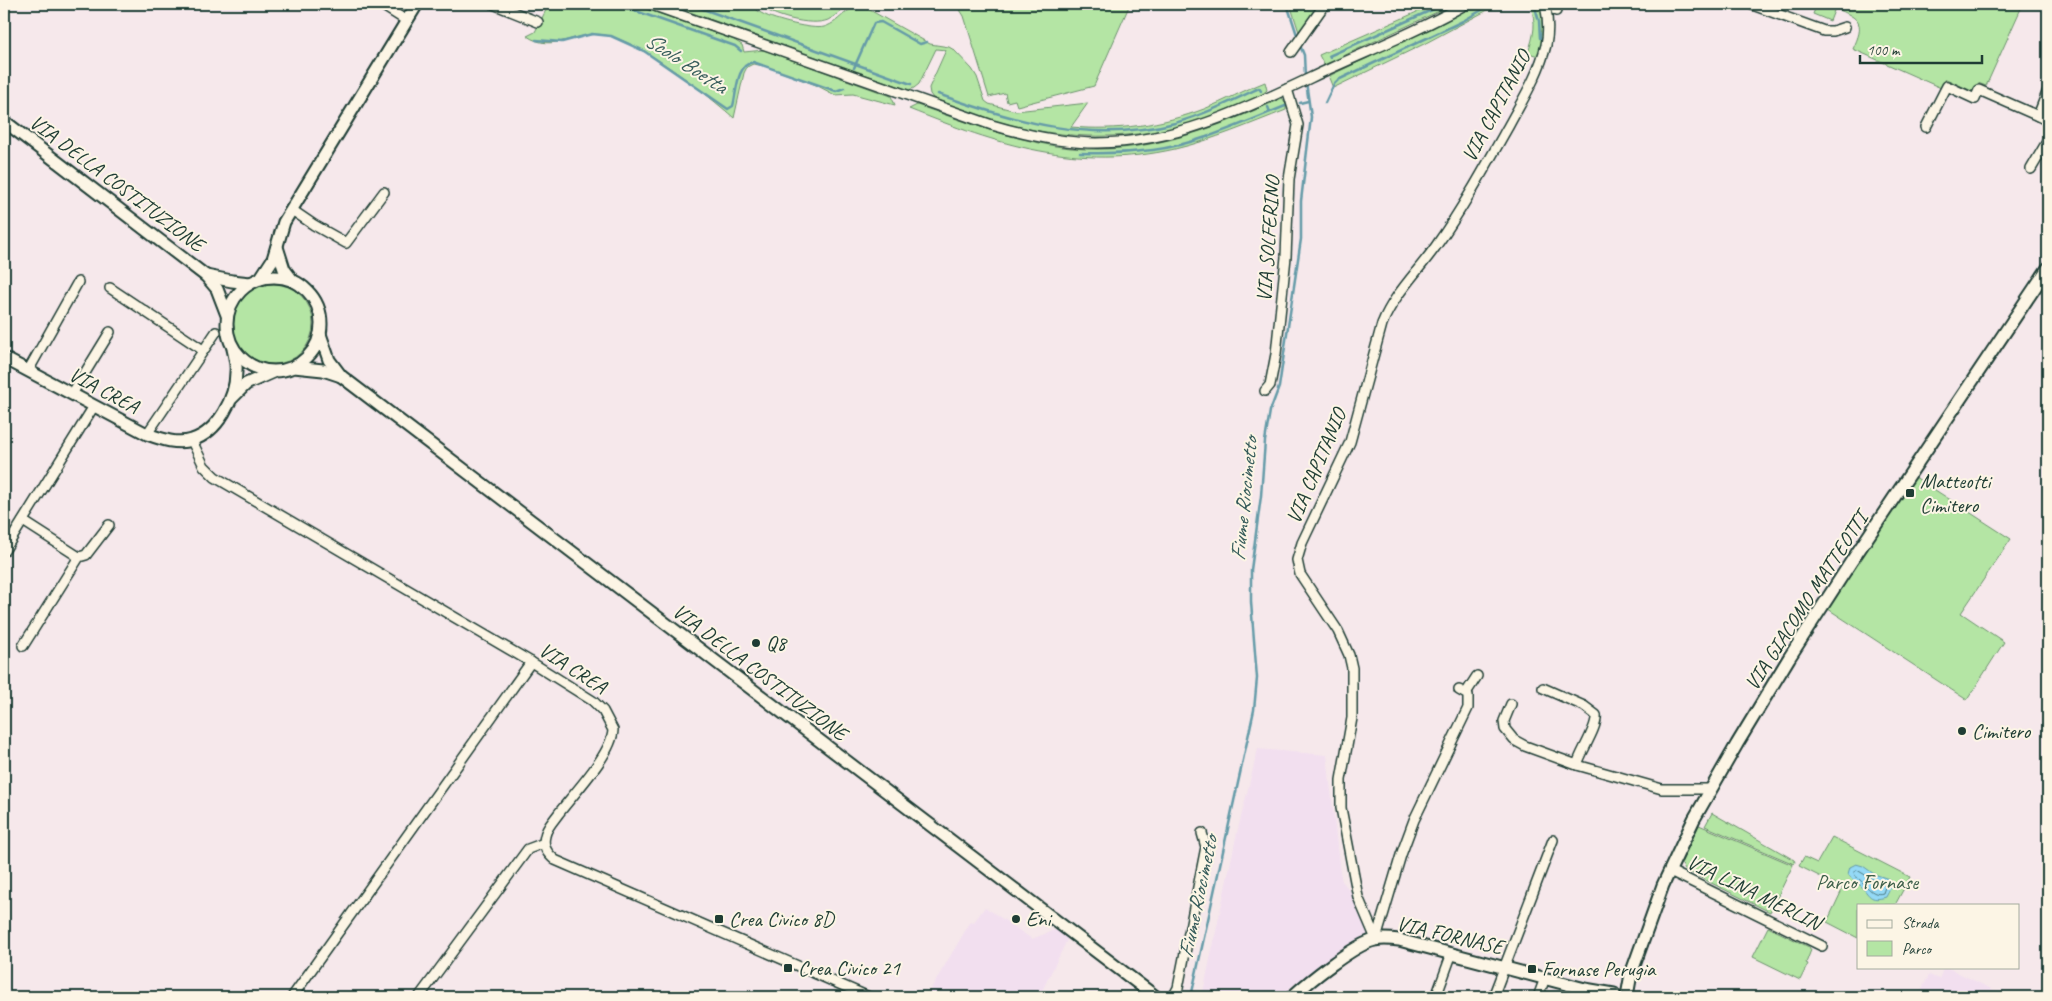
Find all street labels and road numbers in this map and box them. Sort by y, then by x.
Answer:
street label: VIA CAPITANIO [1456,44,1537,166]
street label: VIA DELLA COSTITUZIONE [25,109,212,259]
street label: VIA SOLFERINO [1251,173,1286,303]
street label: VIA CREA [65,361,145,420]
street label: VIA CAPITANIO [1280,402,1353,527]
street label: VIA GIACOMO MATTEOTTI [1739,503,1876,695]
street label: VIA DELLA COSTITUZIONE [668,598,855,748]
street label: VIA CREA [534,637,613,700]
street label: VIA LINA MERLIN [1683,848,1828,937]
street label: VIA FORNASE [1394,910,1508,960]

